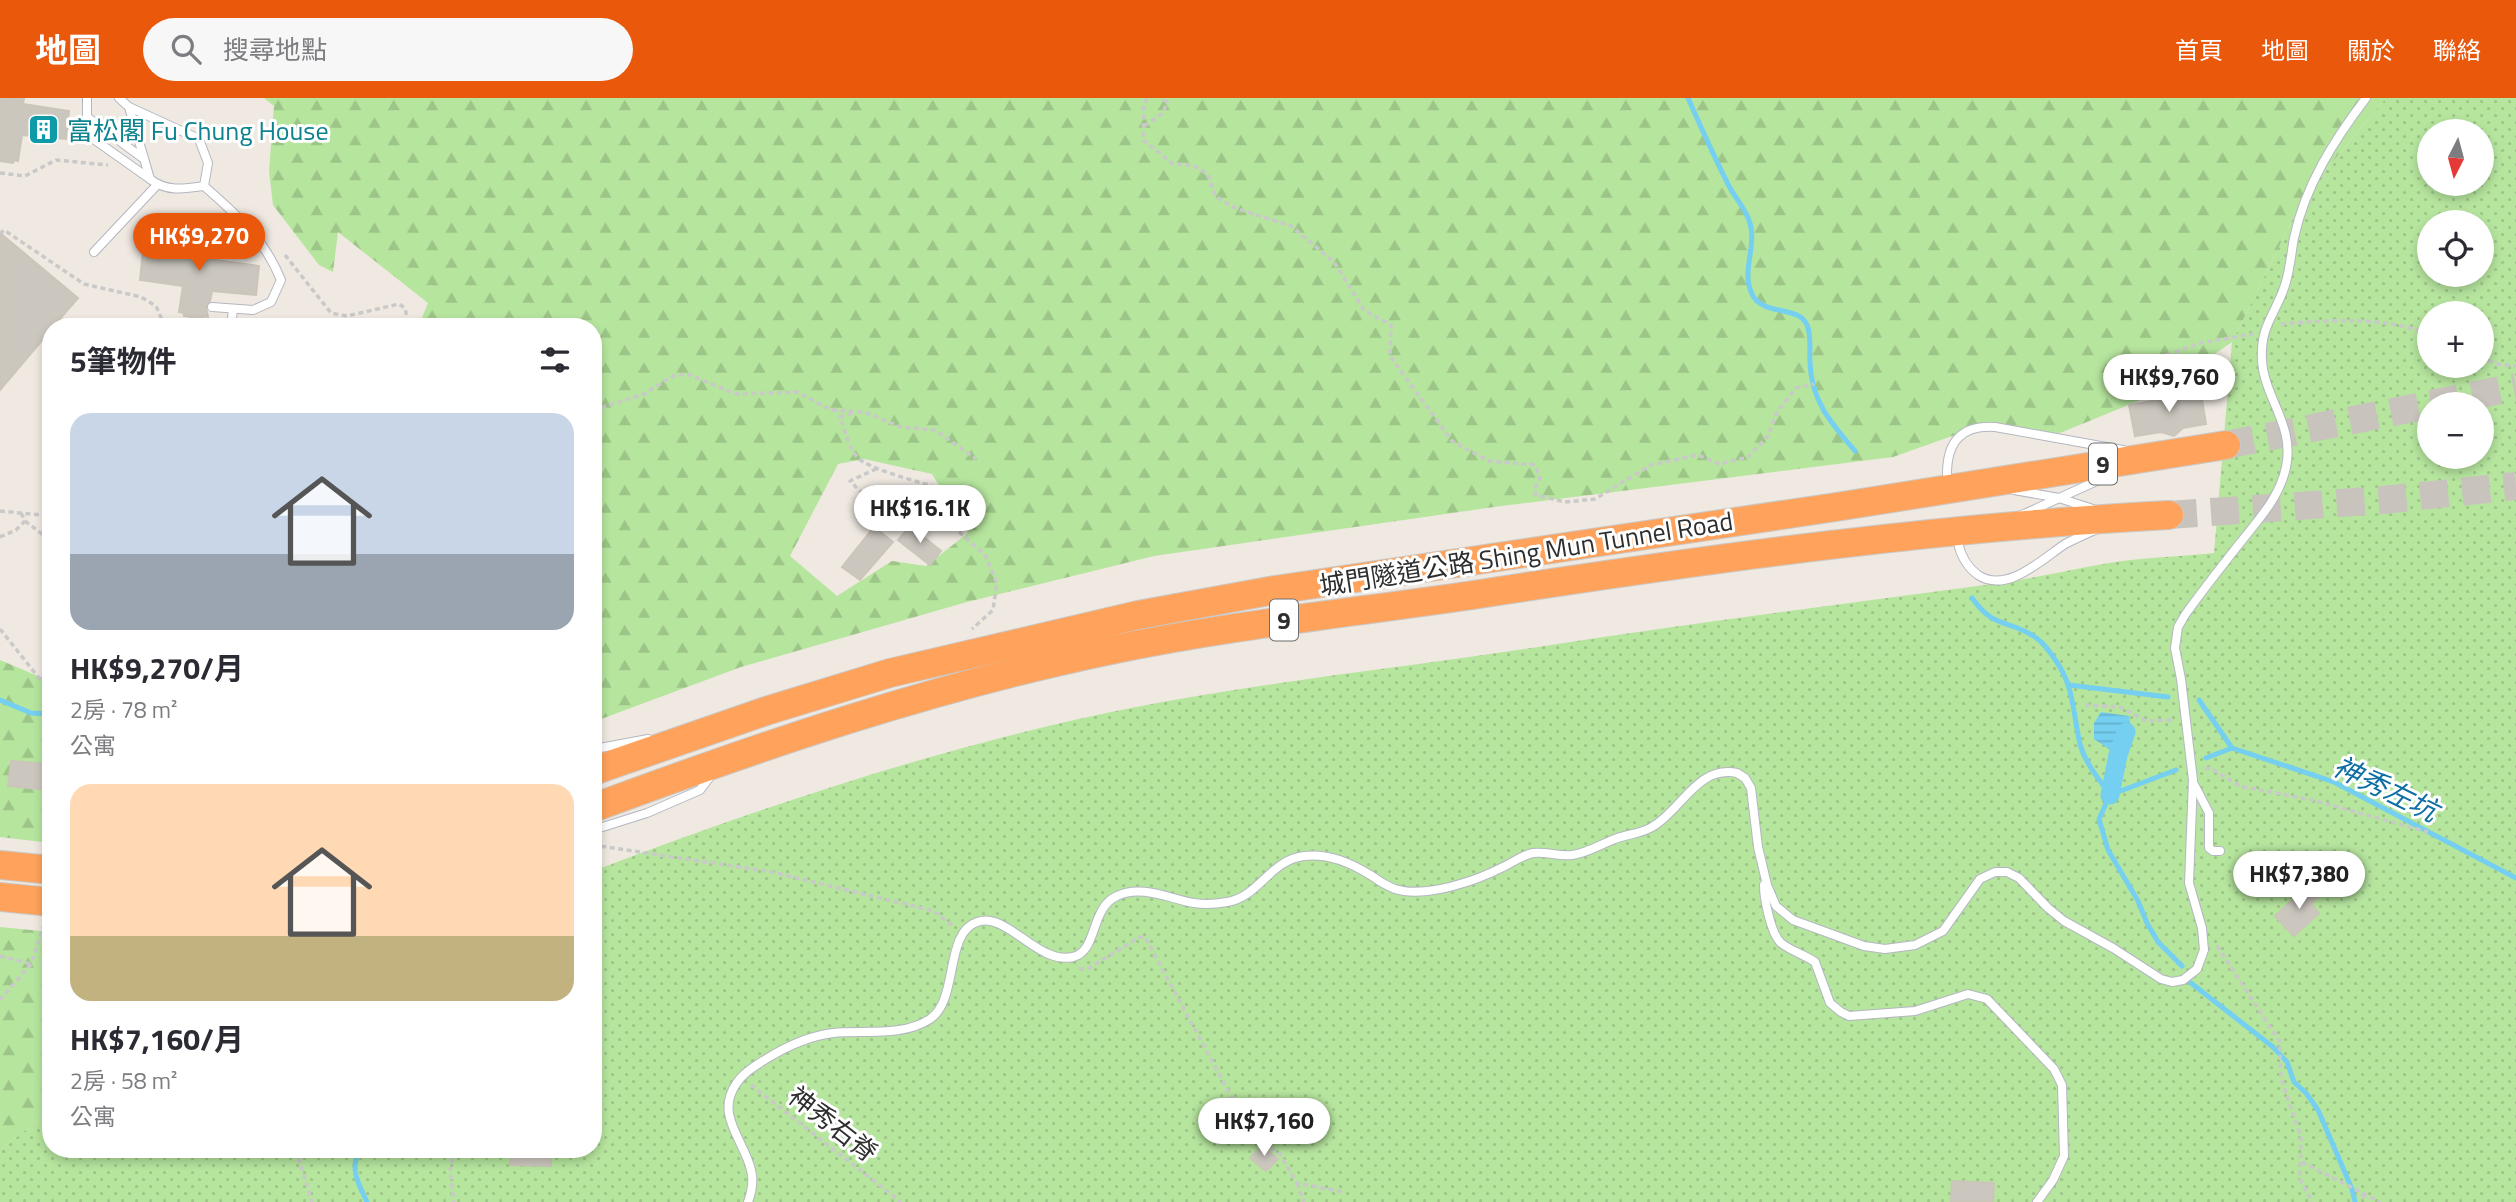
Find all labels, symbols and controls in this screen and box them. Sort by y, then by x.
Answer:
search box [143,18,633,81]
text: 地圖 [35,25,101,75]
icon: search [167,30,205,68]
text: 搜尋地點 [223,30,327,69]
text: 首頁 [2175,32,2223,68]
text: 地圖 [2261,32,2309,68]
text: 關於 [2347,32,2395,68]
text: 聯絡 [2433,32,2481,68]
place label: 富松閣 Fu Chung House [67,111,329,150]
building icon: 富松閣 Fu Chung House [27,113,61,147]
north arrow [2417,119,2494,196]
map controls [2417,119,2494,469]
button: locate [2417,210,2494,287]
pin: HK$9,270 [127,214,271,273]
text: HK$9,270 [149,218,249,253]
button: + [2417,301,2494,378]
text: 5筆物件 [70,338,177,384]
icon: filters [536,341,574,379]
pin: HK$9,760 [2097,354,2241,414]
text: HK$9,760 [2119,359,2219,394]
button: − [2417,392,2494,469]
road number: 9 [2089,444,2117,484]
icon: home [259,458,385,584]
pin: HK$16.1K [848,486,992,545]
text: HK$16.1K [870,490,970,525]
street label: 城門隧道公路 Shing Mun Tunnel Road [1316,501,1736,605]
road number: 9 [1270,600,1298,640]
text: HK$9,270/月 [70,645,244,691]
text: 2房 · 78 m² [70,692,177,727]
text: 公寓 [70,728,116,763]
water label: 神秀左坑 [2326,744,2449,834]
icon: home [259,829,385,955]
pin: HK$7,380 [2227,852,2371,911]
text: HK$7,380 [2249,856,2349,891]
text: HK$7,160/月 [70,1016,244,1062]
text: 2房 · 58 m² [70,1063,177,1098]
street label: 神秀右脊 [780,1077,886,1171]
pin: HK$7,160 [1192,1098,1336,1158]
text: 公寓 [70,1099,116,1134]
text: HK$7,160 [1214,1103,1314,1138]

